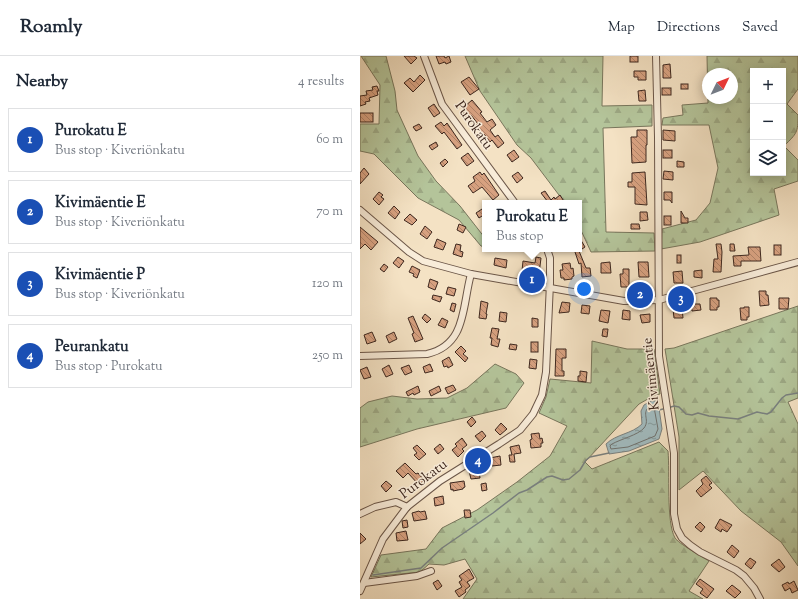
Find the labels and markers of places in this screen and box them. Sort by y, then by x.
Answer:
pin: 1 [519,265,545,295]
pin: 2 [627,280,653,310]
pin: 3 [668,284,694,314]
pin: 4 [465,446,491,476]

